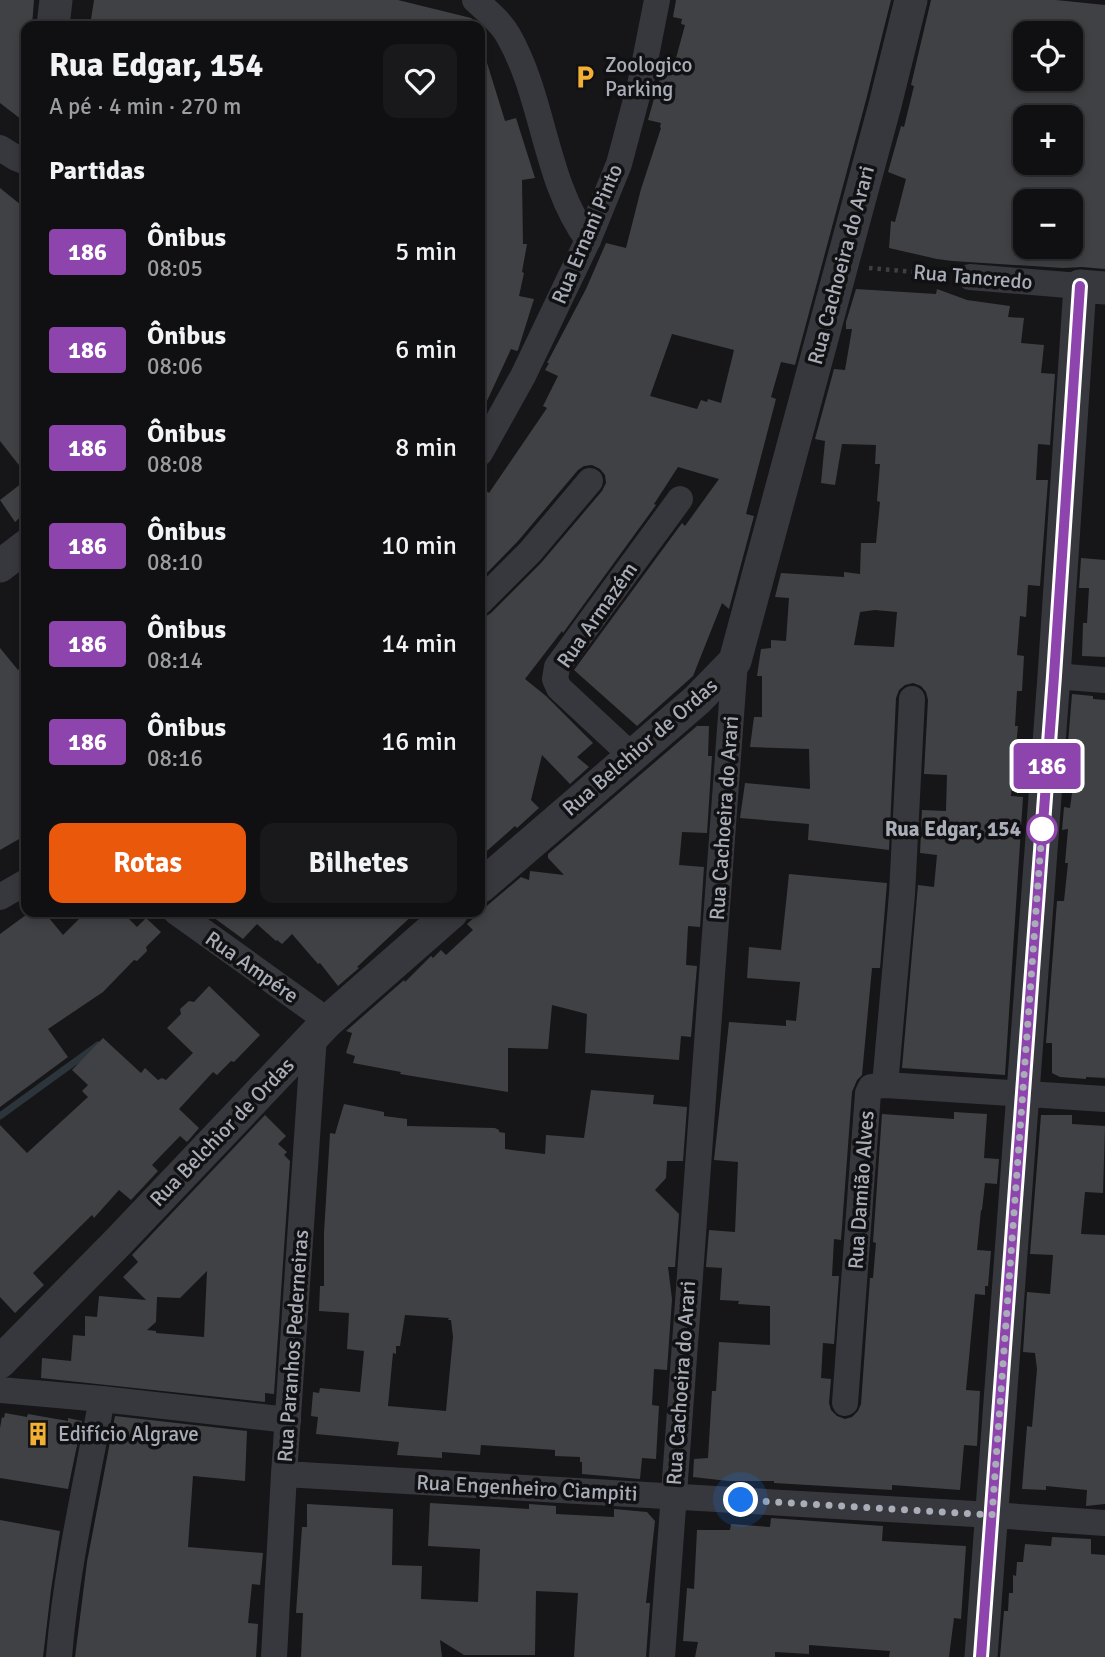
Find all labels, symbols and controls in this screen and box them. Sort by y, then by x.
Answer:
map controls [1013,21,1083,259]
button: locate [1013,21,1083,91]
button: heart [383,44,457,118]
text: Rua Edgar, 154 [49,45,263,86]
place label: Zoologico Parking [605,52,692,102]
parking icon: Zoologico Parking [571,63,599,91]
text: A pé · 4 min · 270 m [49,92,241,121]
button: + [1013,105,1083,175]
text: Partidas [49,155,145,187]
street label: Rua Ernani Pinto [546,160,628,308]
street label: Rua Cachoeira do Arari [802,163,880,367]
button: − [1013,189,1083,259]
text: Ônibus [147,222,226,254]
text: 5 min [395,236,457,268]
text: 186 [68,237,107,267]
text: 08:05 [147,254,203,283]
street label: Rua Tancredo [912,259,1034,295]
text: Ônibus [147,320,226,352]
text: 6 min [395,334,457,366]
text: 186 [68,335,107,365]
text: 08:06 [147,352,203,381]
text: Ônibus [147,418,226,450]
text: 8 min [395,432,457,464]
text: 186 [68,433,107,463]
text: 08:08 [147,450,203,479]
text: Ônibus [147,516,226,548]
text: 10 min [381,530,457,562]
text: 186 [68,531,107,561]
text: 08:10 [147,548,203,577]
street label: Rua Armazém [551,557,643,673]
text: Ônibus [147,614,226,646]
text: 14 min [381,628,457,660]
text: 186 [68,629,107,659]
text: 08:14 [147,646,203,675]
street label: Rua Belchior de Ordas [557,673,723,821]
text: Ônibus [147,712,226,744]
street label: Rua Cachoeira do Arari [704,715,744,921]
text: 16 min [381,726,457,758]
text: 186 [68,727,107,757]
line badge: 186 [1007,743,1087,789]
text: 08:16 [147,744,203,773]
text: 186 [1028,751,1066,781]
marker: Rua Edgar, 154 [1027,814,1057,844]
place label: Rua Edgar, 154 [885,816,1021,842]
button: Rotas [49,823,246,903]
button: Bilhetes [260,823,457,903]
street label: Rua Ampére [200,925,304,1009]
street label: Rua Belchior de Ordas [144,1052,300,1212]
street label: Rua Damião Alves [842,1110,880,1270]
street label: Rua Paranhos Pederneiras [272,1229,314,1463]
street label: Rua Cachoeira do Arari [661,1280,701,1486]
building icon: Edifício Algrave [24,1420,52,1448]
place label: Edifício Algrave [58,1421,199,1447]
street label: Rua Engenheiro Ciampiti [416,1469,638,1507]
your location [723,1482,758,1517]

